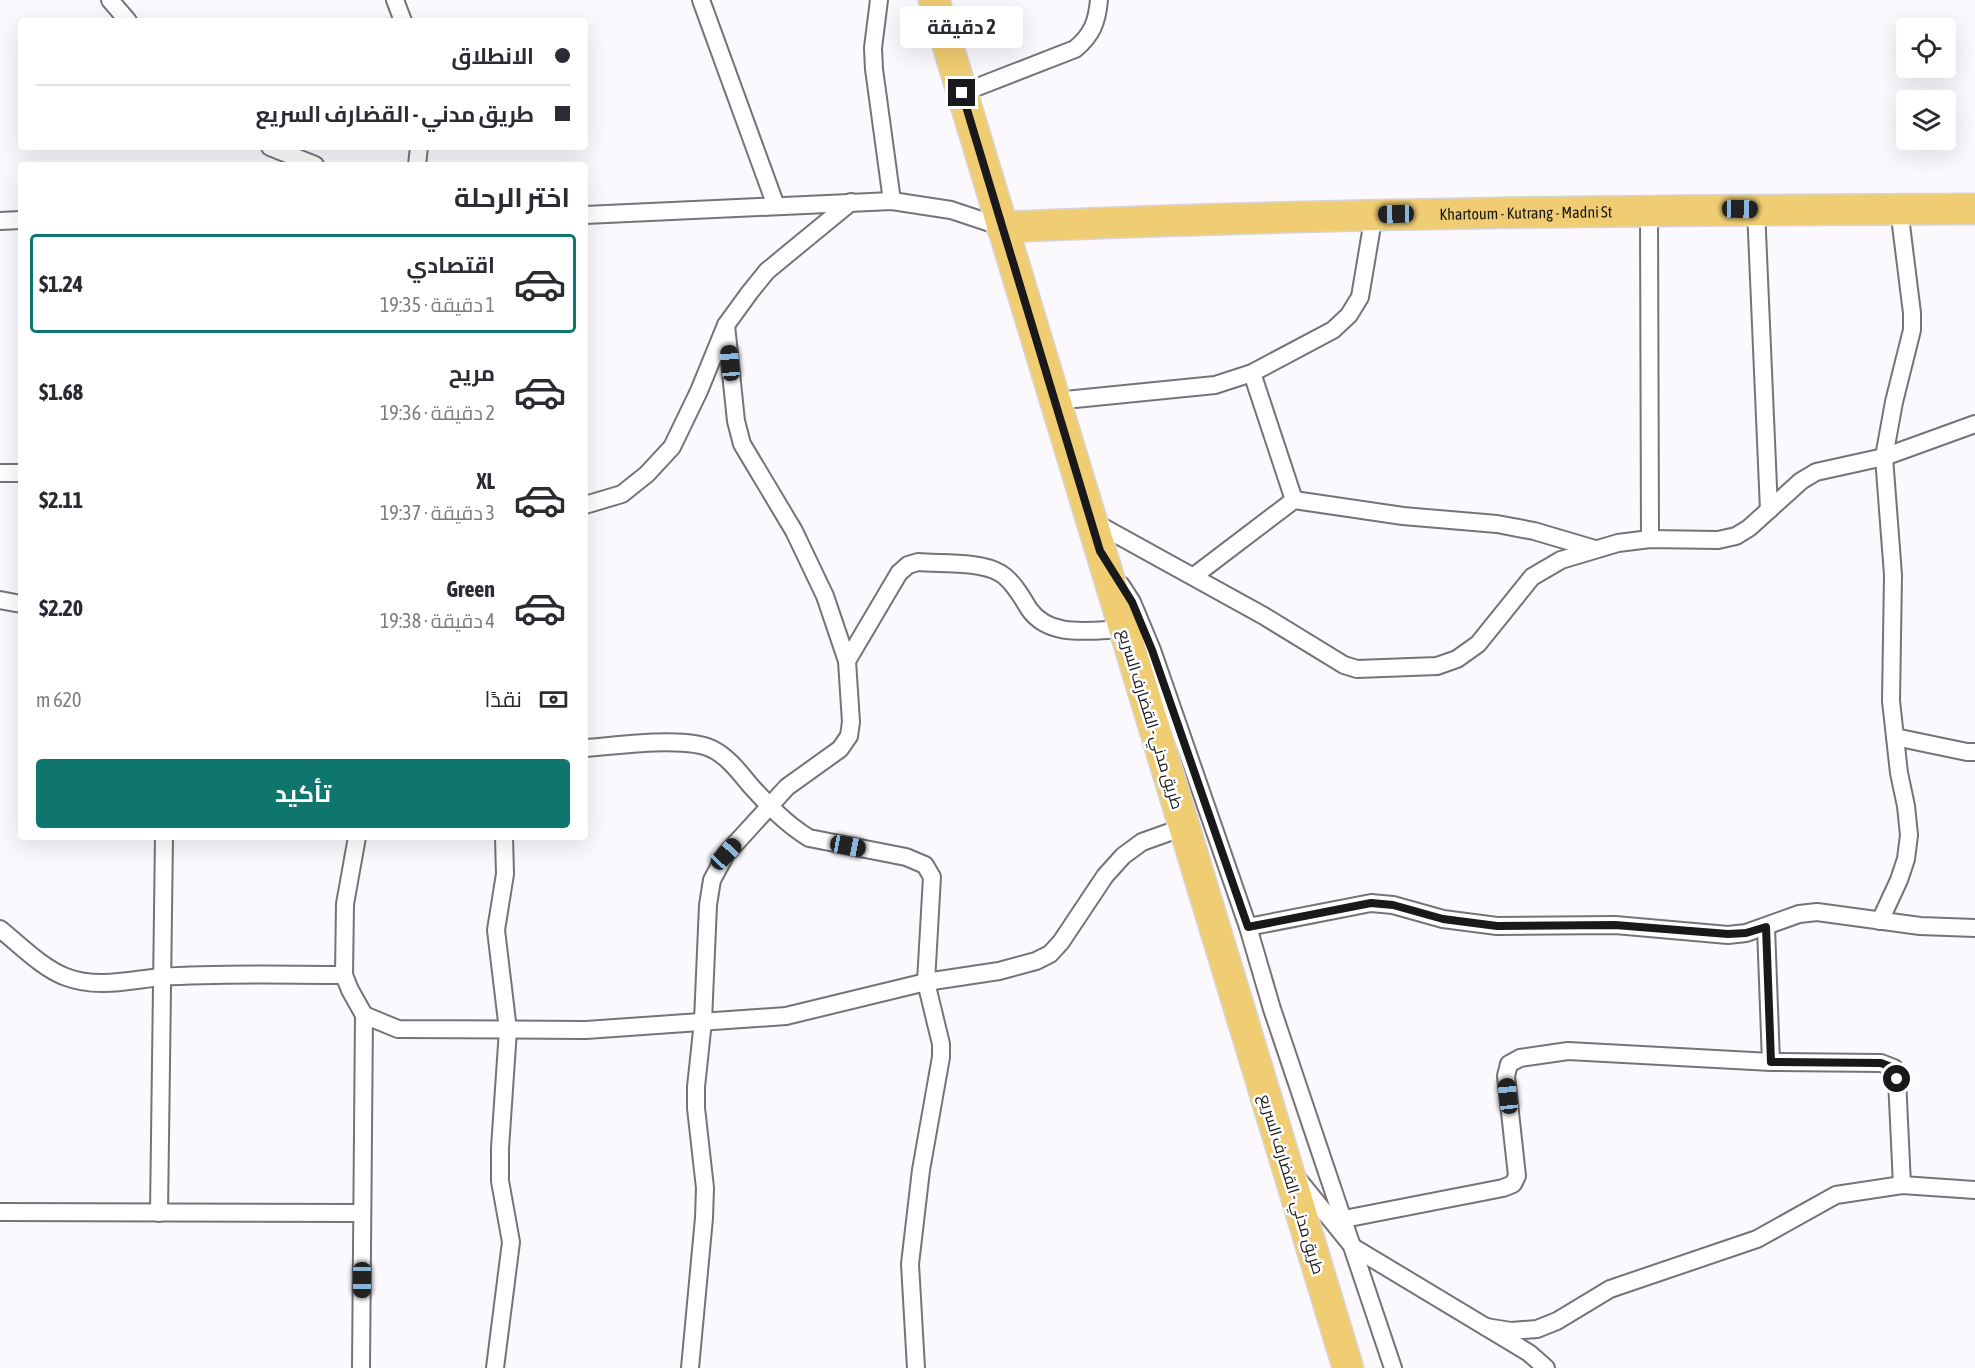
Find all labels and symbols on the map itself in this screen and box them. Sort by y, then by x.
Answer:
callout: 2 دقيقة [900,6,1024,48]
route end [948,79,975,106]
car [1722,200,1758,218]
street label: Khartoum - Kutrang - Madni St [1439,202,1613,223]
car [1378,205,1414,223]
car [719,344,741,382]
street label: طريق مدني - القضارف السريع [1110,627,1187,813]
car [829,834,867,858]
car [707,835,745,873]
route start [1883,1065,1910,1092]
car [1497,1077,1519,1115]
street label: طريق مدني - القضارف السريع [1251,1092,1328,1278]
car [353,1262,371,1298]

